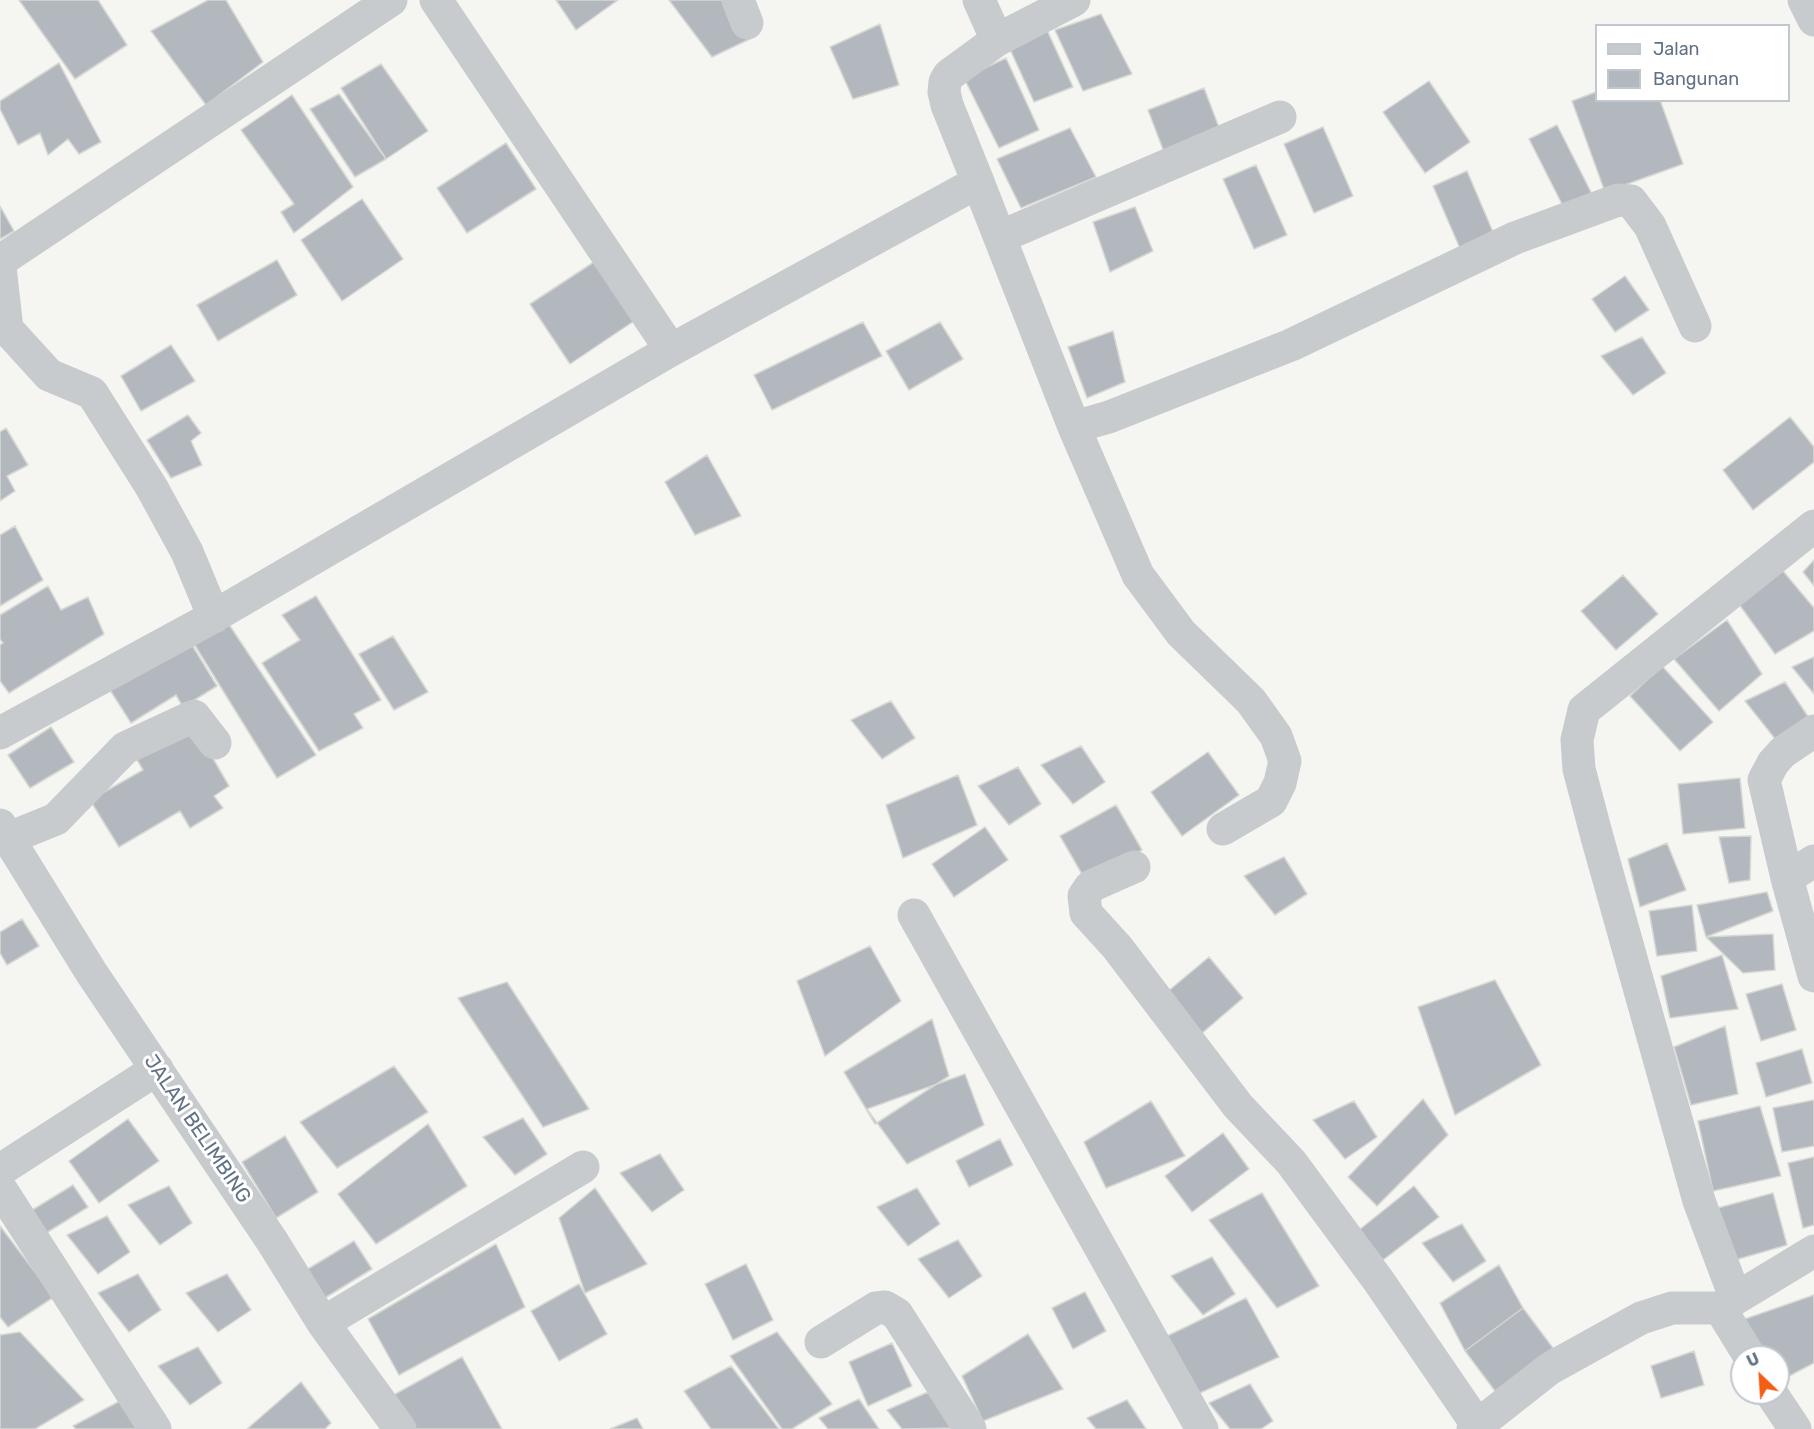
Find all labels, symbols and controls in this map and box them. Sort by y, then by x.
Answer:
legend [1595,24,1790,102]
text: Jalan [1653,38,1700,60]
text: Bangunan [1653,68,1739,90]
street label: JALAN BELIMBING [138,1050,256,1208]
north arrow [1730,1345,1790,1405]
text: U [1744,1349,1762,1371]

